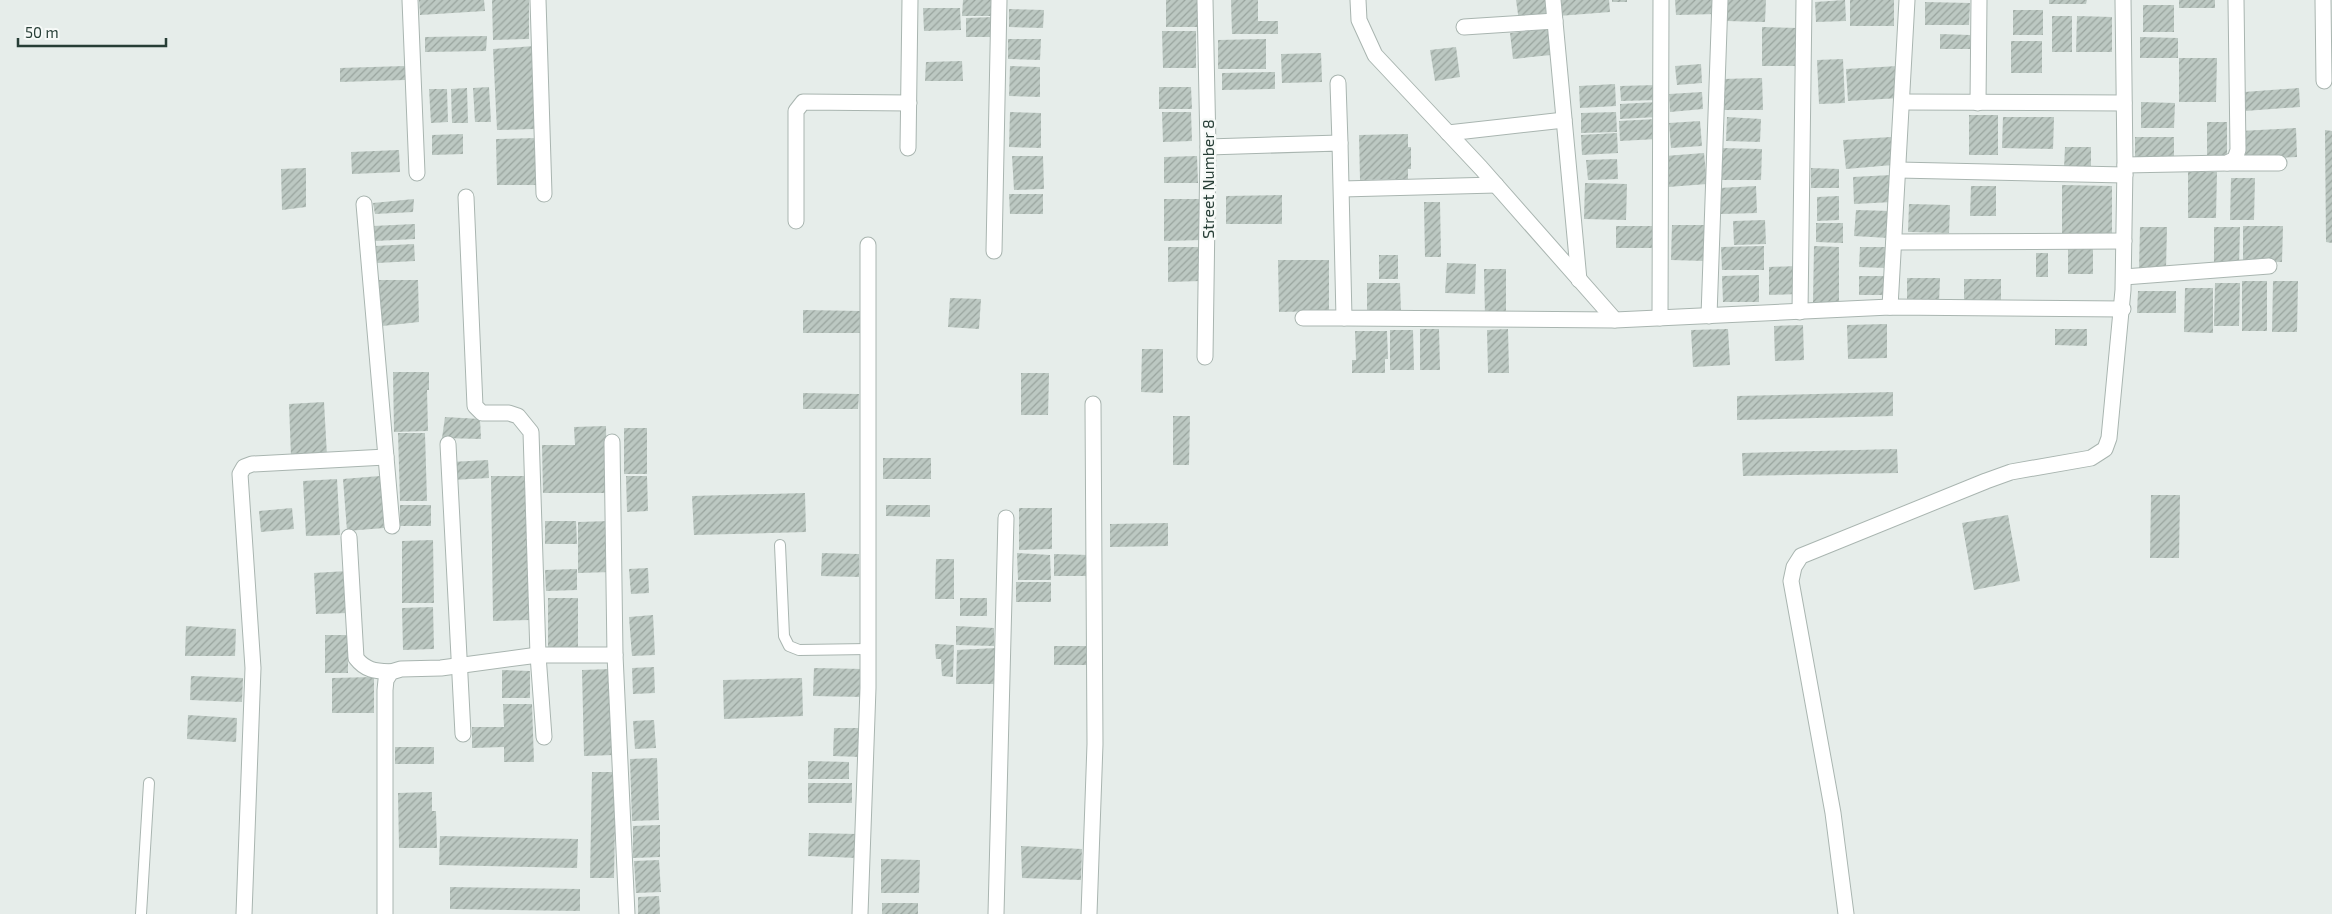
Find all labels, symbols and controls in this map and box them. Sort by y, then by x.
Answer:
scale bar [18,15,165,47]
text: 50 m [25,23,59,41]
street label: Street Number 8 [1198,119,1217,239]

